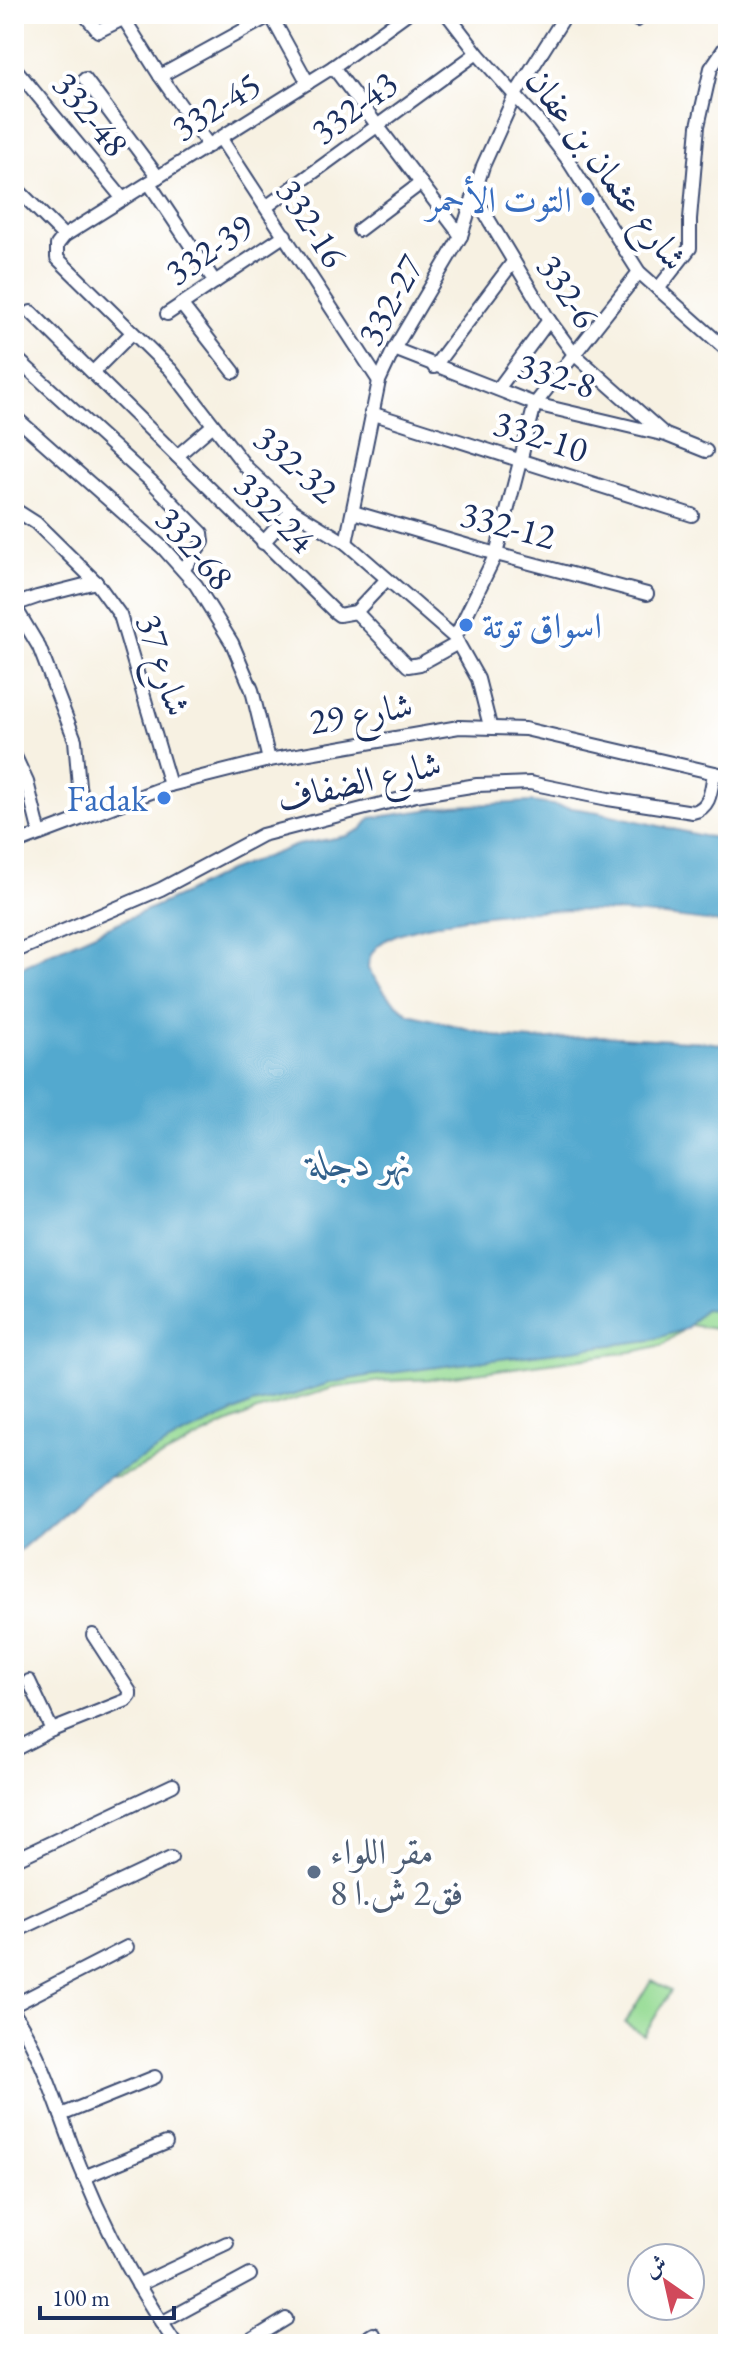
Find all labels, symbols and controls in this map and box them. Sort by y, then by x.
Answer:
street label: شارع عثمان بن عفان [510,58,699,284]
street label: 332-43 [301,60,407,154]
street label: 332-45 [163,61,269,151]
street label: 332-48 [42,62,140,166]
street label: 332-16 [266,170,358,276]
place label: التوت الأحمر [423,175,572,223]
marker: التوت الأحمر [579,190,597,208]
street label: 332-39 [156,203,262,295]
street label: 332-6 [526,245,610,337]
street label: 332-27 [346,246,434,353]
street label: 332-8 [512,341,602,409]
street label: 332-10 [488,399,594,473]
street label: 332-32 [244,415,348,513]
street label: 332-24 [224,461,326,563]
street label: 332-12 [455,490,561,560]
street label: 332-68 [146,496,244,600]
place label: اسواق توتة [482,602,602,649]
street label: شارع 37 [119,608,202,724]
marker: اسواق توتة [457,616,475,634]
street label: شارع 29 [306,681,418,752]
street label: شارع الضفاف [272,739,447,830]
place label: Fadak [67,775,149,822]
marker: Fadak [155,789,173,807]
water label: نهر دجلة [303,1137,412,1187]
place label: مقر اللواء 8 فق2 ش.ا [330,1828,463,1916]
marker: مقر اللواء 8 فق2 ش.ا [305,1863,323,1881]
north arrow [626,2242,706,2322]
text: ش [638,2248,672,2284]
scale bar [40,2270,174,2320]
text: 100 m [52,2282,110,2313]

